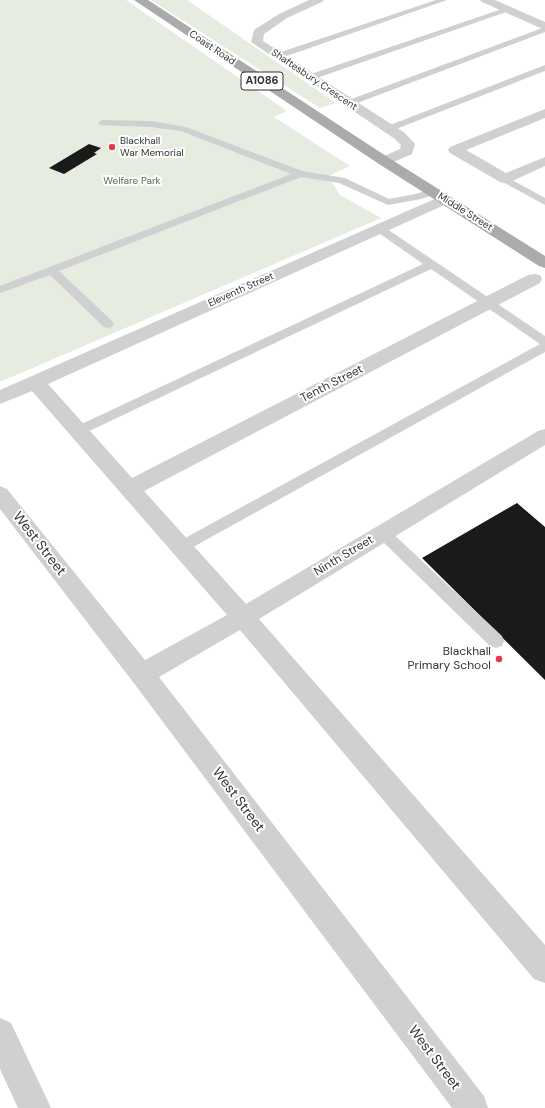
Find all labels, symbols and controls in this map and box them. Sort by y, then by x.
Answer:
street label: Coast Road [187,28,237,68]
street label: Shaftesbury Crescent [269,47,359,113]
road number: A1086 [241,72,283,90]
place label: Blackhall War Memorial [120,135,184,158]
marker: Blackhall War Memorial [107,142,117,152]
park label: Welfare Park [103,175,161,187]
street label: Middle Street [435,190,495,234]
street label: Eleventh Street [206,270,276,310]
street label: Tenth Street [298,362,366,406]
street label: West Street [9,509,69,579]
street label: Ninth Street [312,533,376,579]
place label: Blackhall Primary School [408,645,491,673]
marker: Blackhall Primary School [494,654,504,664]
street label: West Street [208,764,268,836]
street label: West Street [404,1022,464,1094]

